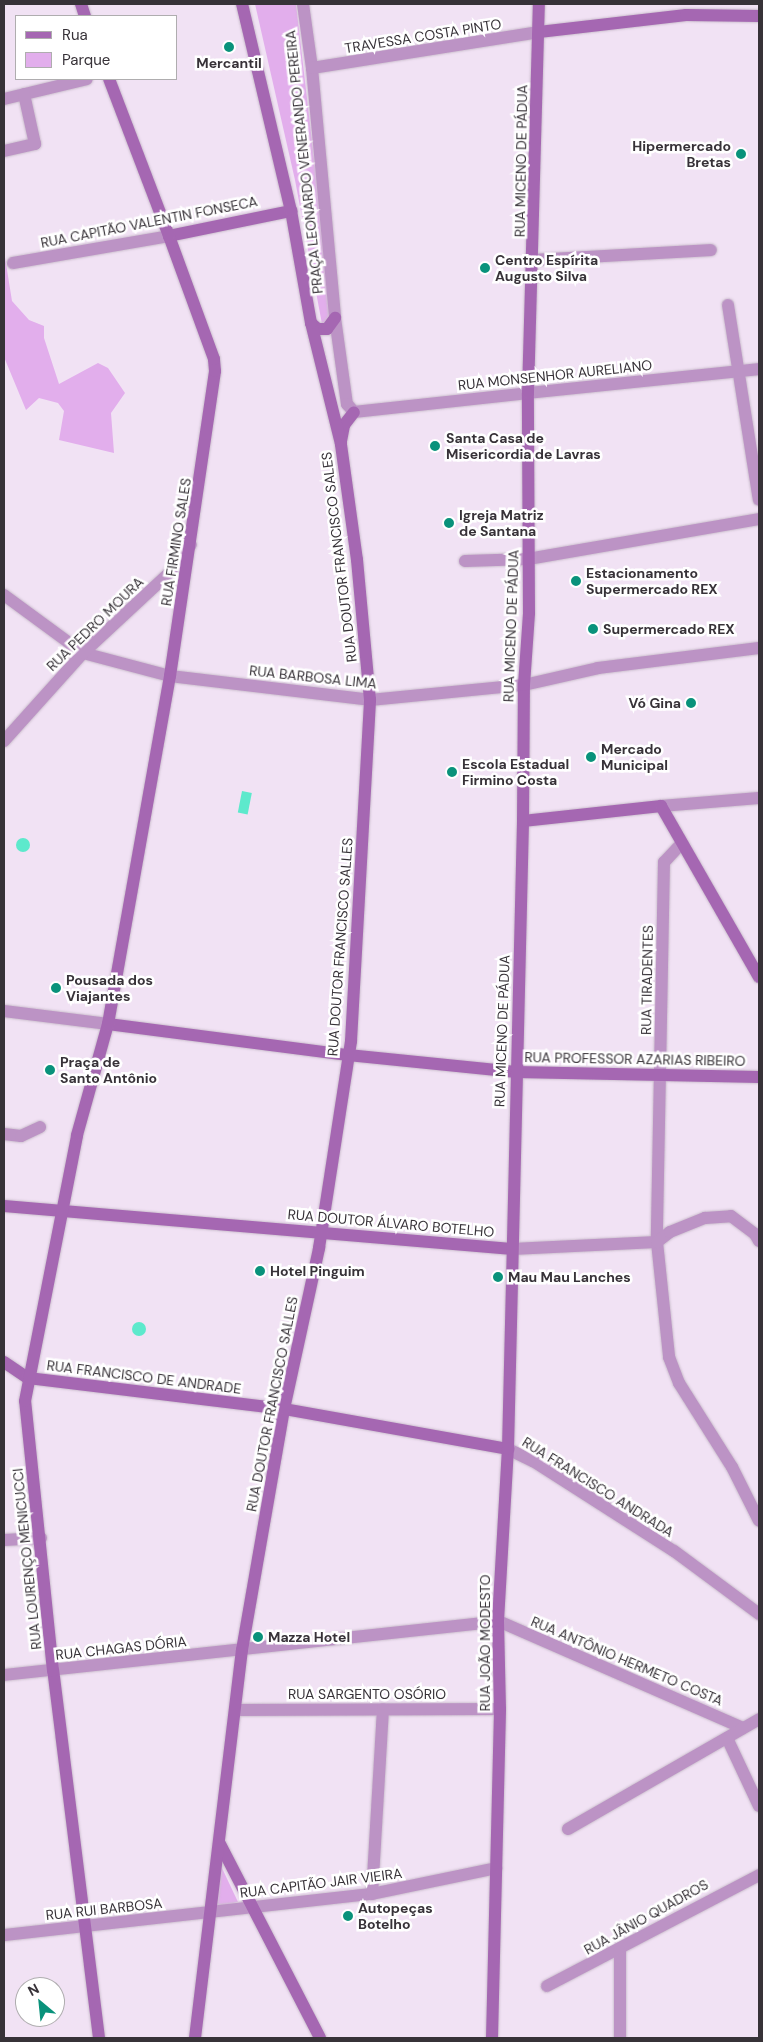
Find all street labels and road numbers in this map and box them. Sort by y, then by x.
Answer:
street label: TRAVESSA COSTA PINTO [343,15,503,57]
street label: PRAÇA LEONARDO VENERANDO PEREIRA [282,29,326,295]
street label: RUA MICENO DE PÁDUA [511,85,531,237]
street label: RUA CAPITÃO VALENTIN FONSECA [39,193,259,251]
street label: RUA MONSENHOR AURELIANO [457,356,653,394]
street label: RUA DOUTOR FRANCISCO SALES [318,451,360,663]
street label: RUA FIRMINO SALES [158,477,194,607]
street label: RUA MICENO DE PÁDUA [500,550,522,702]
street label: RUA PEDRO MOURA [43,573,147,675]
street label: RUA BARBOSA LIMA [248,662,378,692]
street label: RUA DOUTOR FRANCISCO SALLES [324,837,356,1057]
street label: RUA TIRADENTES [638,925,656,1035]
street label: RUA MICENO DE PÁDUA [491,955,513,1107]
street label: RUA PROFESSOR AZARIAS RIBEIRO [524,1049,746,1069]
street label: RUA DOUTOR ÁLVARO BOTELHO [287,1206,495,1240]
street label: RUA DOUTOR FRANCISCO SALLES [243,1295,301,1513]
street label: RUA FRANCISCO DE ANDRADE [46,1357,242,1397]
street label: RUA FRANCISCO ANDRADA [519,1433,677,1541]
street label: RUA LOURENÇO MENICUCCI [9,1467,45,1651]
street label: RUA JOÃO MODESTO [477,1575,493,1711]
street label: RUA ANTÔNIO HERMETO COSTA [528,1613,726,1709]
street label: RUA CHAGAS DÓRIA [55,1633,187,1663]
street label: RUA SARGENTO OSÓRIO [288,1686,446,1702]
street label: RUA CAPITÃO JAIR VIEIRA [239,1865,403,1901]
street label: RUA JÂNIO QUADROS [581,1876,711,1958]
street label: RUA RUI BARBOSA [45,1895,163,1923]

